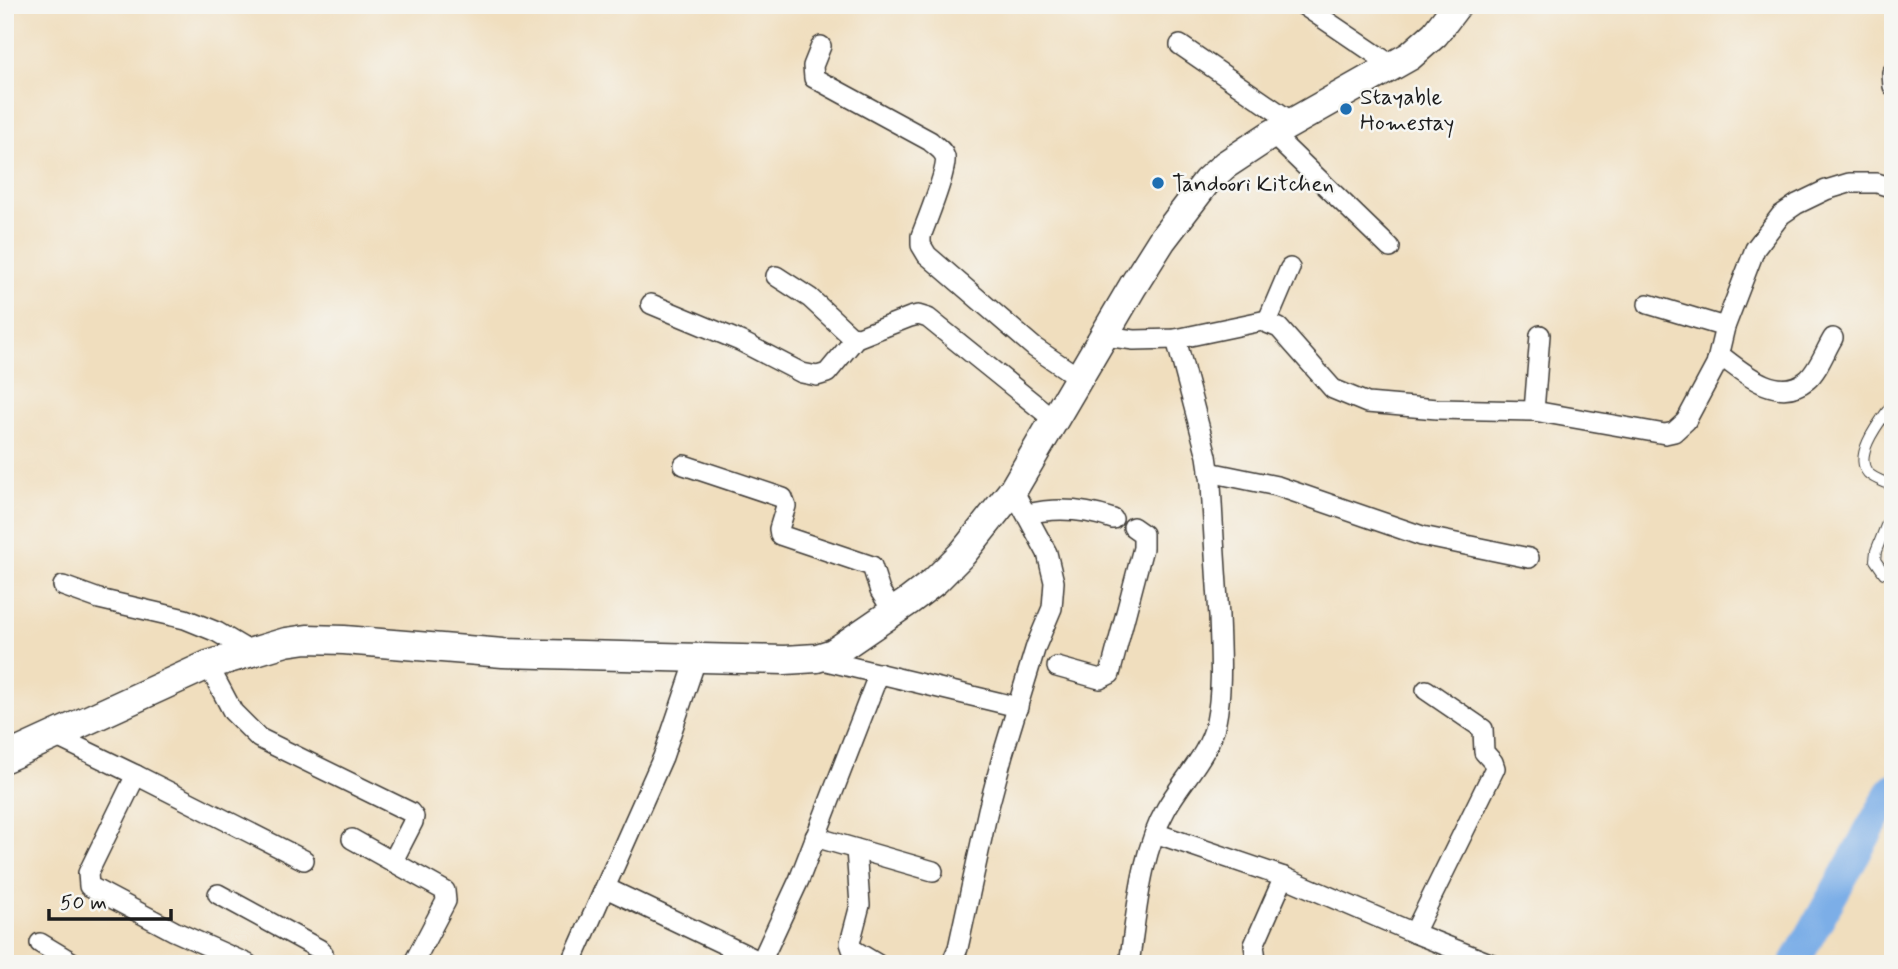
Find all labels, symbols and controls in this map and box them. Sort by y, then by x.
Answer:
place label: Stayable Homestay [1360,83,1454,139]
marker: Stayable Homestay [1338,101,1354,117]
place label: Tandoori Kitchen [1172,170,1334,200]
marker: Tandoori Kitchen [1150,175,1166,191]
scale bar [49,878,172,922]
text: 50 m [60,889,107,917]

